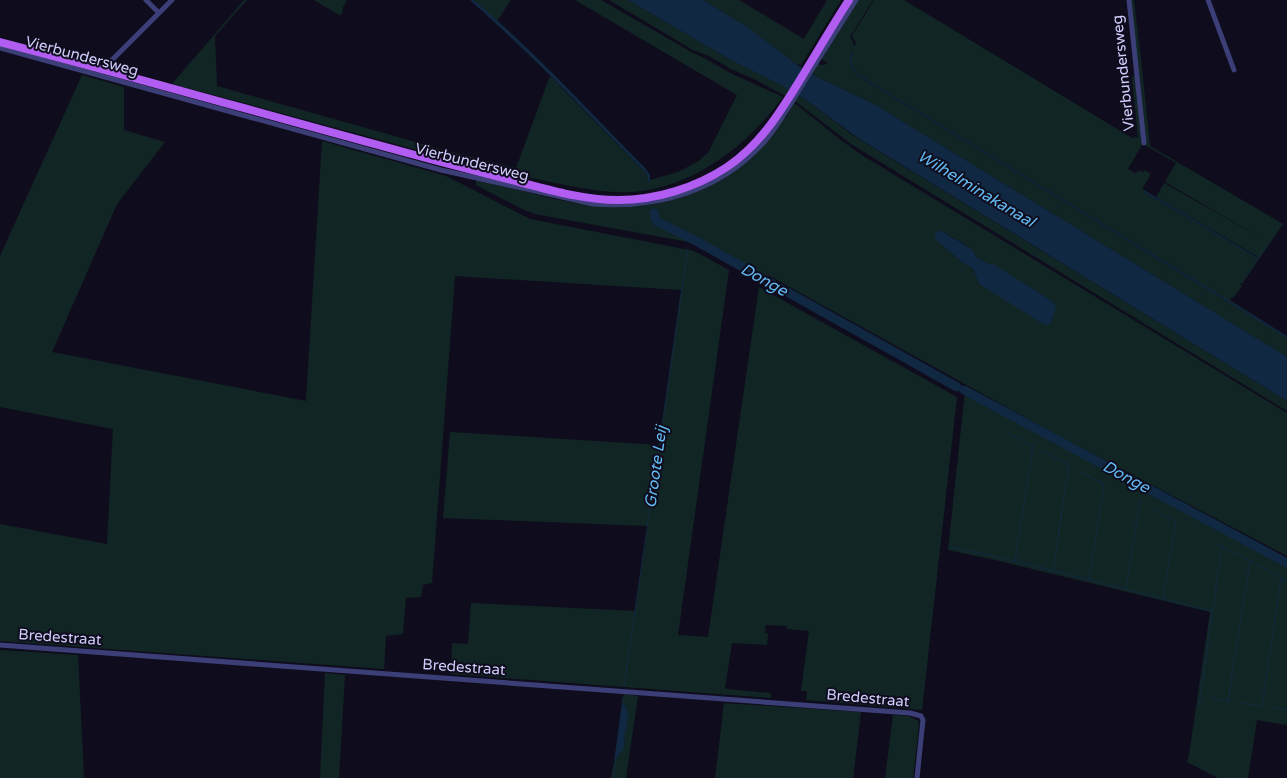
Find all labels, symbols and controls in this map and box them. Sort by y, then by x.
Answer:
street label: Vierbundersweg [1108,14,1138,132]
street label: Vierbundersweg [23,32,141,80]
street label: Vierbundersweg [413,139,531,185]
water label: Wilhelminakanaal [914,146,1040,233]
water label: Donge [737,259,792,301]
water label: Groote Leij [640,423,672,509]
water label: Donge [1099,456,1154,498]
street label: Bredestraat [18,625,102,649]
street label: Bredestraat [422,655,506,679]
street label: Bredestraat [826,685,911,711]

